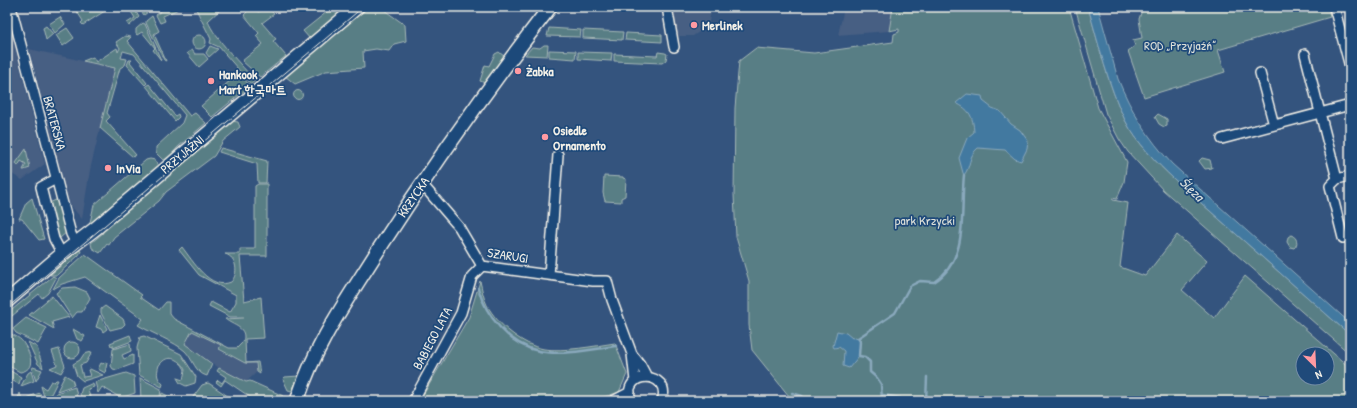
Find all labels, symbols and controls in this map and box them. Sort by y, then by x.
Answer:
place label: Merlinek [702,16,743,34]
marker: Merlinek [689,20,699,30]
park label: ROD „Przyjaźń” [1144,36,1216,54]
place label: Żabka [526,62,554,80]
place label: Hankook Mart 한국마트 [219,65,287,98]
marker: Żabka [513,66,523,76]
marker: Hankook Mart 한국마트 [206,76,216,86]
street label: BRATERSKA [39,94,71,153]
place label: Osiedle Ornamento [553,121,607,154]
street label: PRZYJAŹNI [156,130,208,178]
marker: Osiedle Ornamento [540,132,550,142]
place label: InVia [116,159,141,177]
marker: InVia [103,163,113,173]
water label: Ślęza [1176,172,1210,206]
street label: KRZYCKA [393,173,433,221]
park label: park Krzycki [895,211,955,229]
street label: SZARUGI [486,243,530,267]
street label: BABIEGO LATA [408,303,456,372]
north arrow [1295,346,1335,386]
text: N [1313,368,1325,383]

